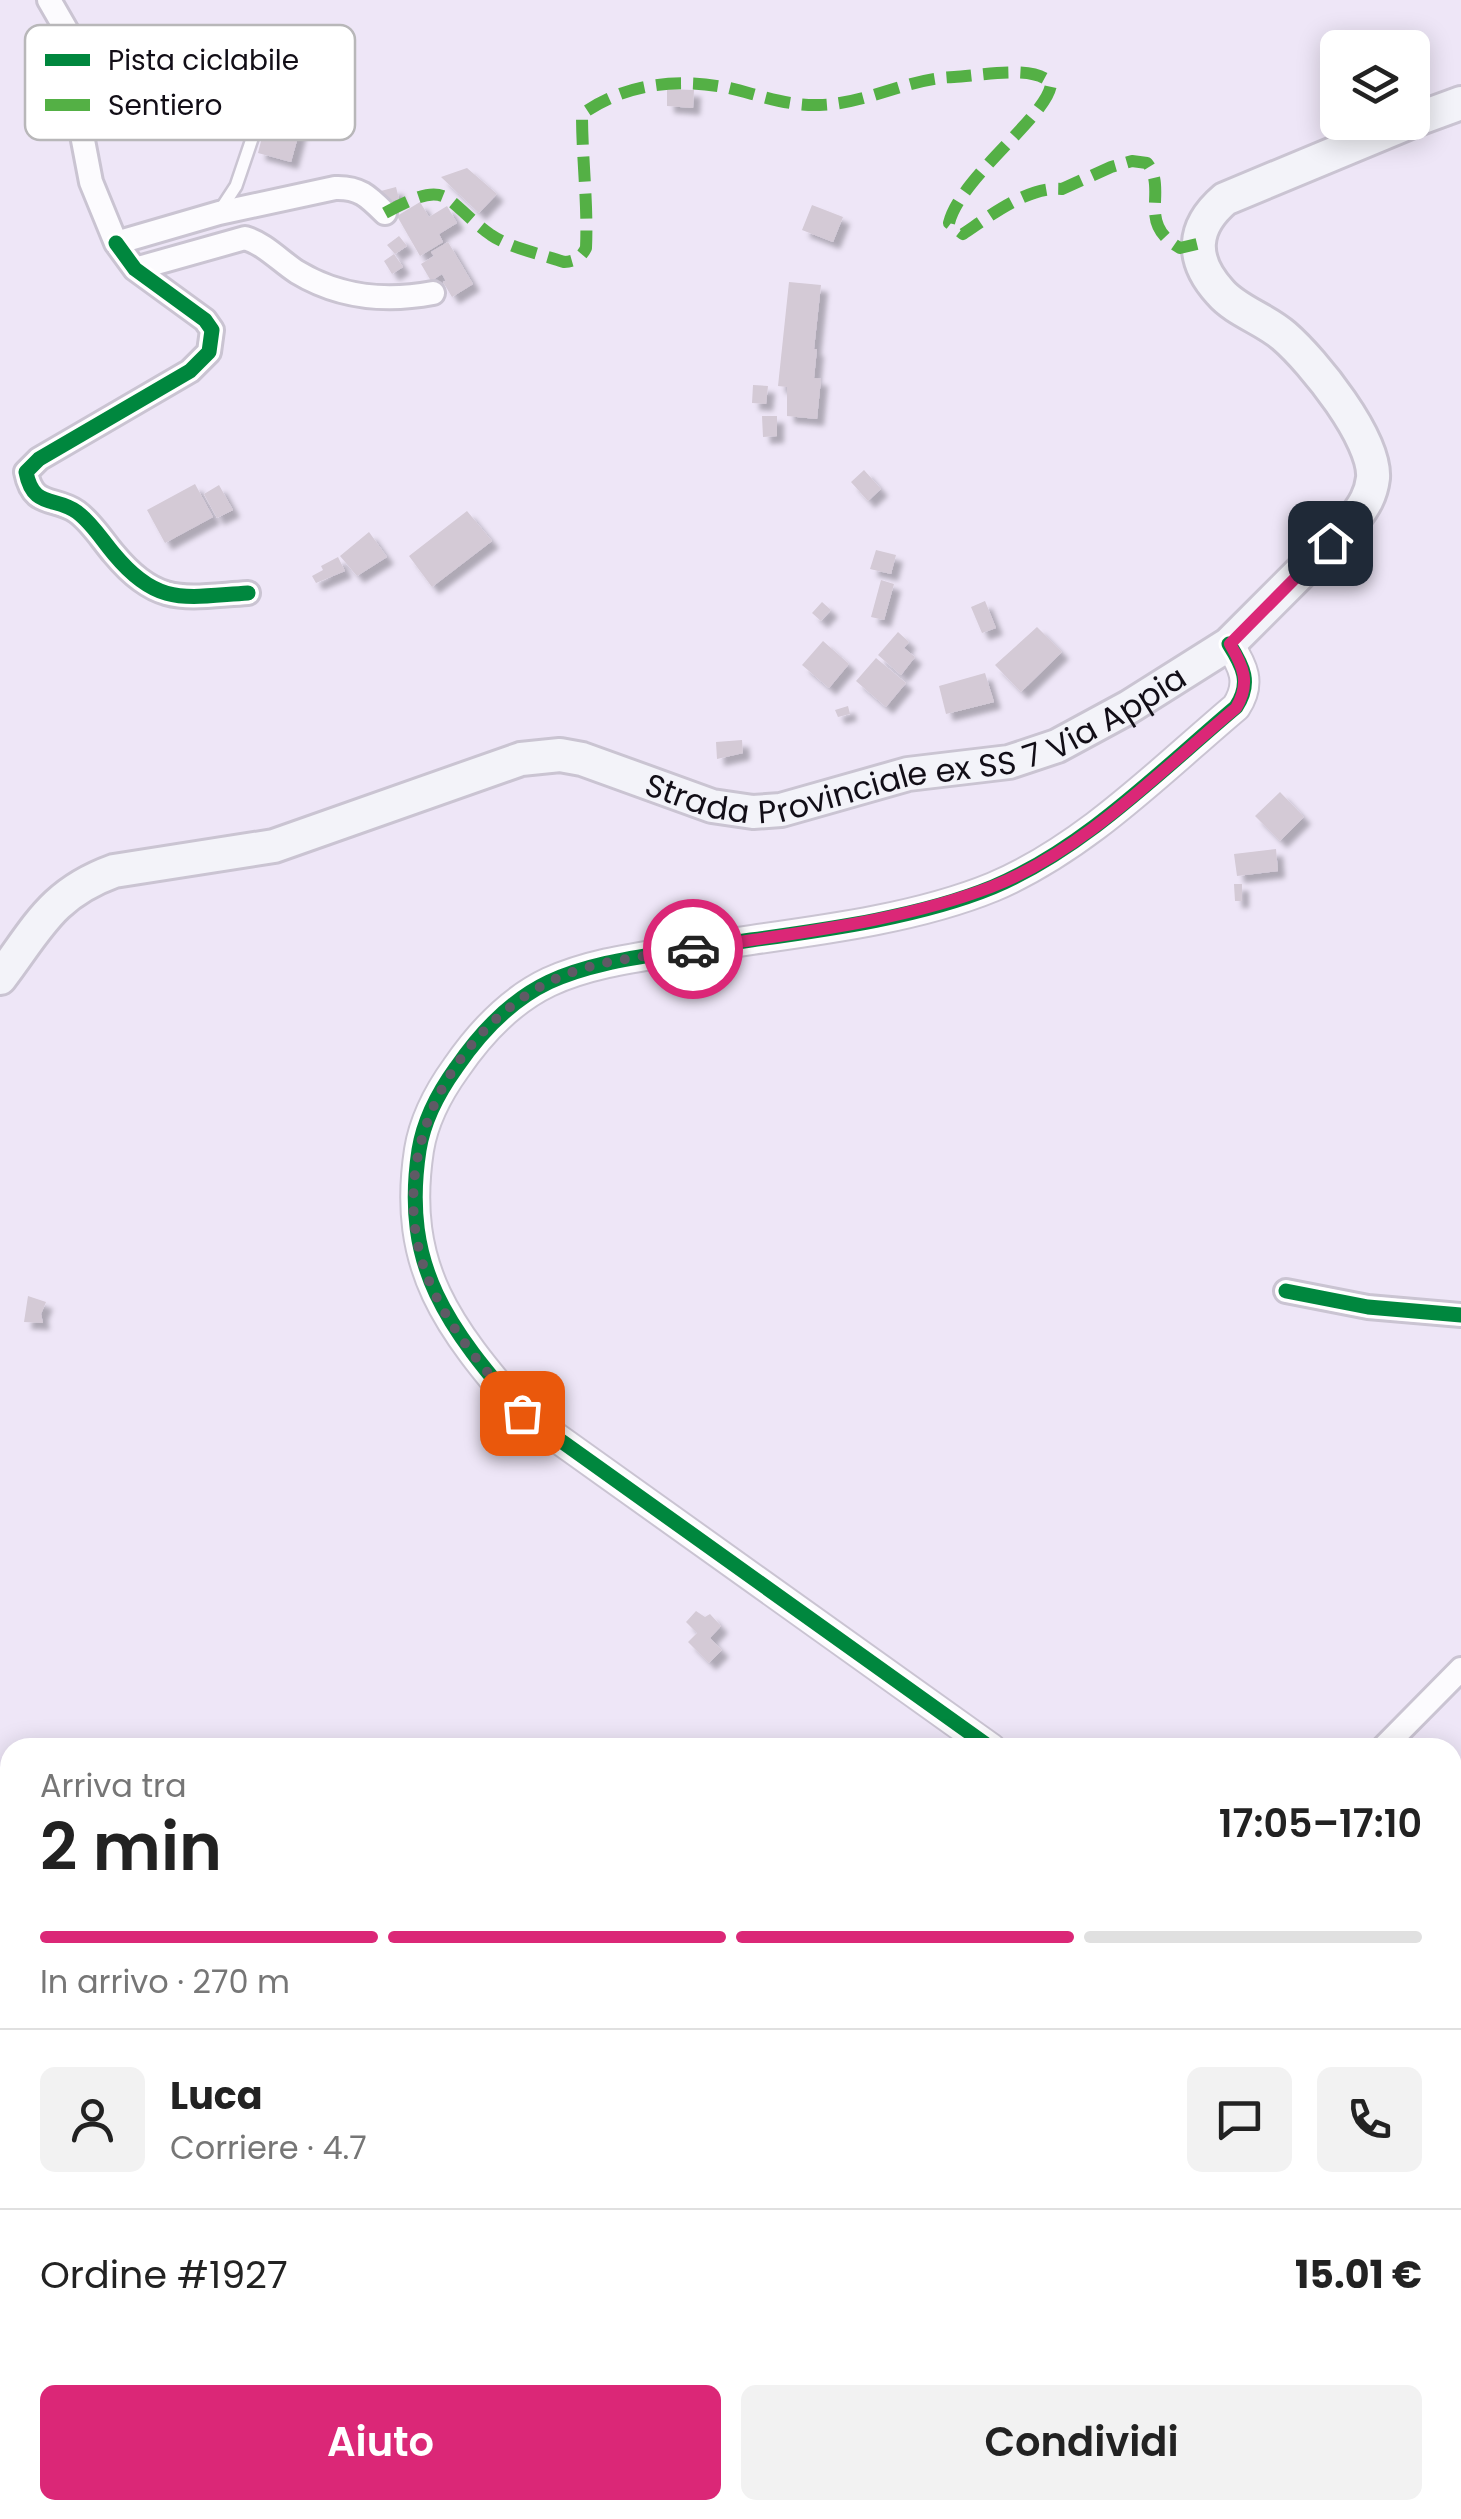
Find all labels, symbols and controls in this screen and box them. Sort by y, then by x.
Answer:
legend [25,25,355,140]
map controls [1320,30,1430,140]
button: layers [1320,30,1430,140]
text: Pista ciclabile [108,41,299,80]
text: Sentiero [108,86,223,125]
pin [1288,501,1373,586]
icon: home [1303,516,1358,571]
street label: Strada Provinciale ex SS 7 Via Appia [639,654,1194,835]
courier [643,899,743,999]
icon: car [666,922,721,977]
pin [480,1371,565,1456]
icon: bag [495,1386,550,1441]
text: Arriva tra [40,1763,187,1808]
text: 17:05–17:10 [1219,1797,1422,1850]
text: 2 min [40,1802,222,1893]
text: In arrivo · 270 m [40,1959,290,2004]
button: person [40,2067,145,2172]
button: chat [1187,2067,1292,2172]
button: phone [1317,2067,1422,2172]
text: Luca [170,2069,263,2122]
text: Corriere · 4.7 [170,2125,367,2170]
text: Ordine #1927 [40,2248,288,2301]
text: 15.01 € [1295,2248,1422,2301]
button: Aiuto [40,2385,721,2500]
button: Condividi [741,2385,1422,2500]

